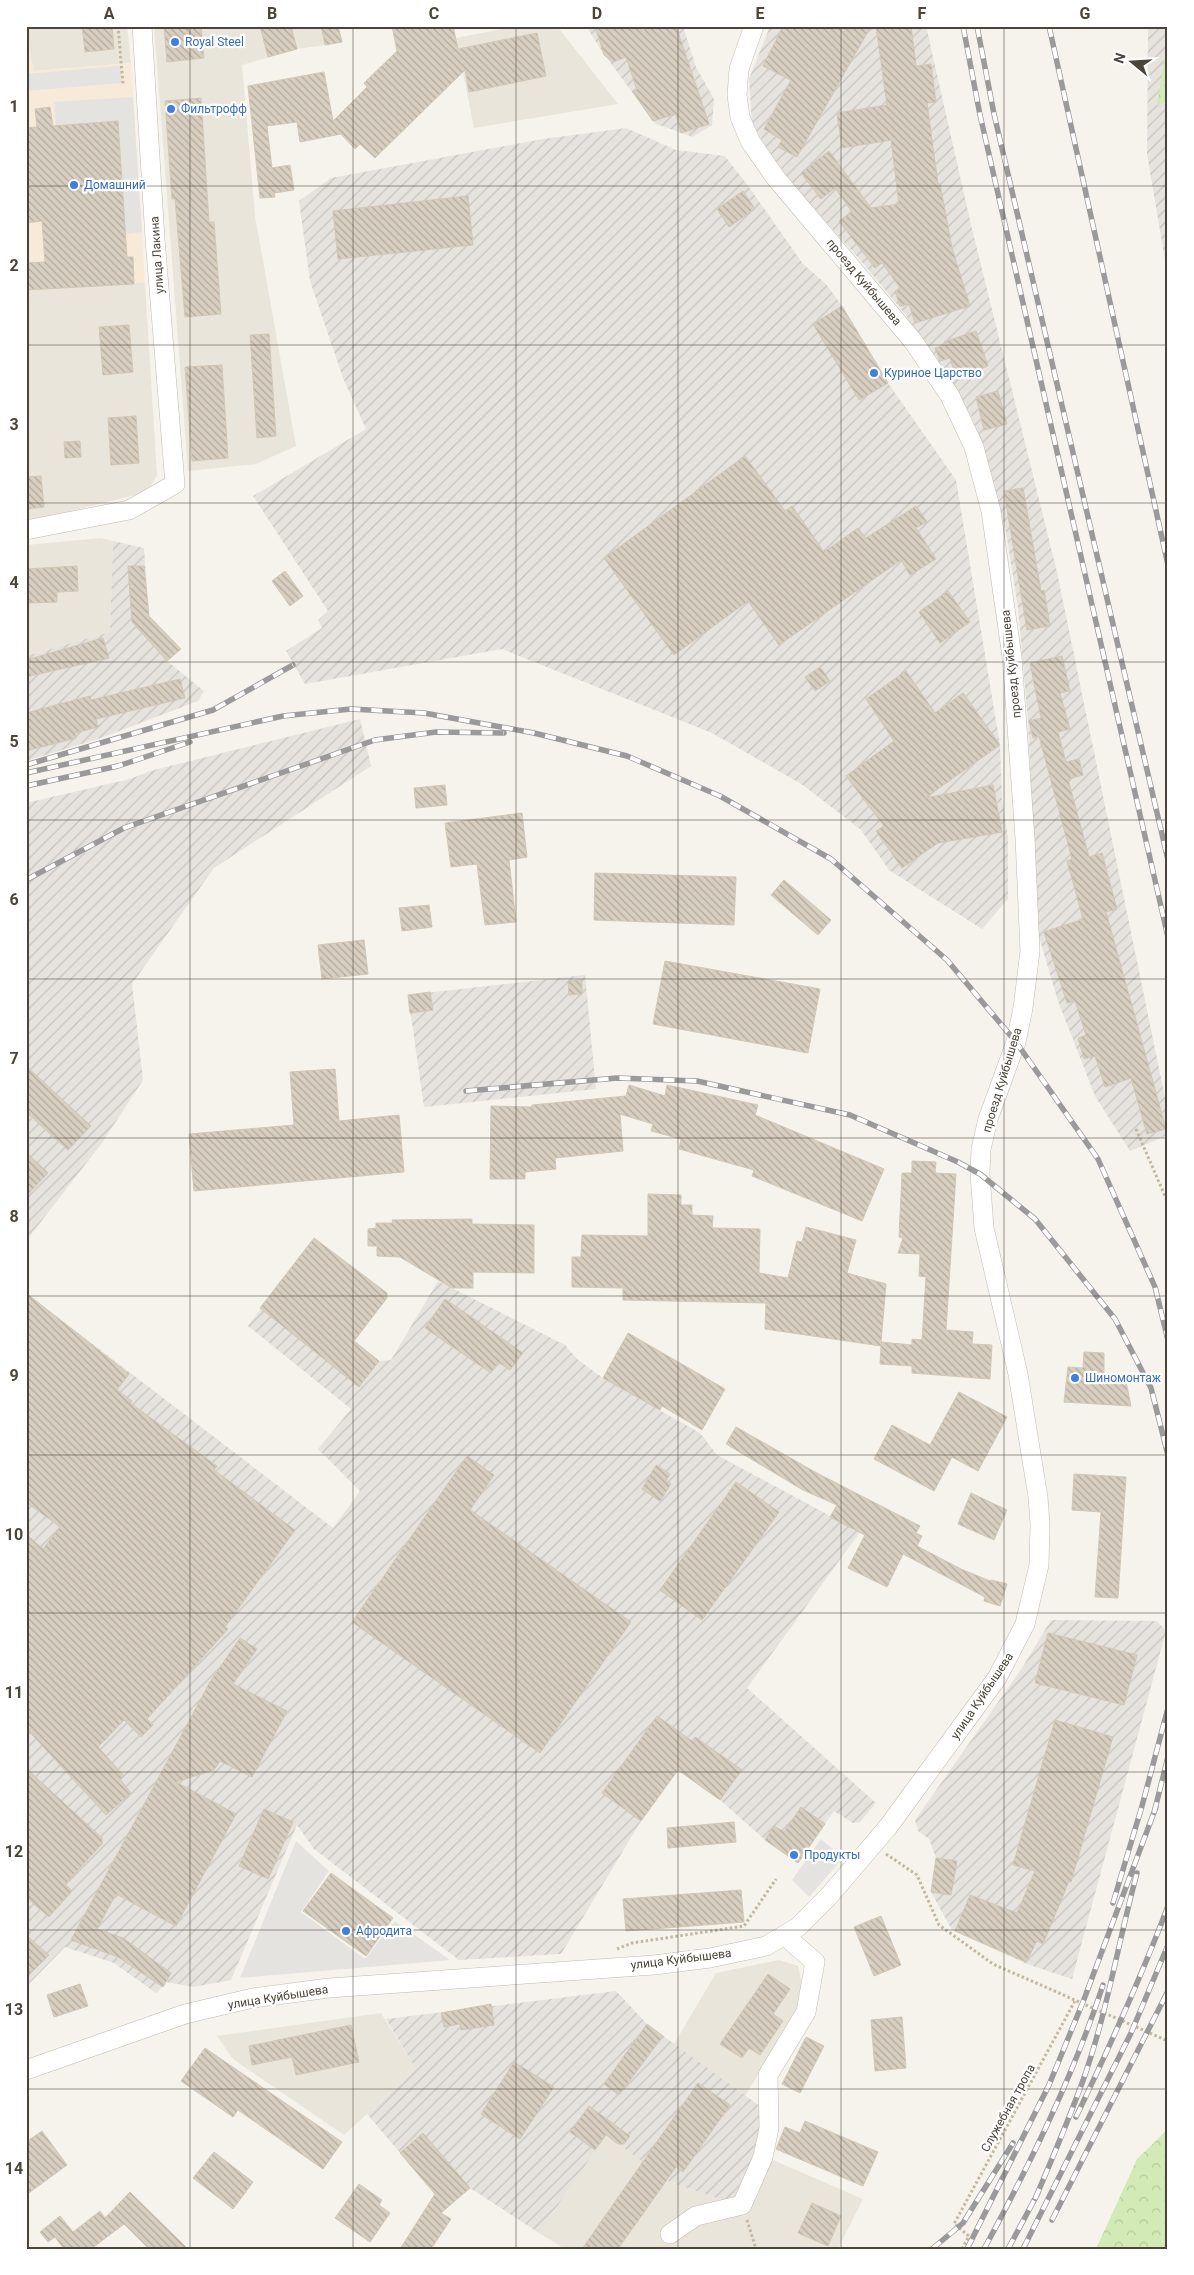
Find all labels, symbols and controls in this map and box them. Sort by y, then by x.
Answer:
text: A [104,4,115,23]
text: B [267,4,277,23]
text: C [429,4,439,23]
text: D [592,4,602,23]
text: E [756,4,765,23]
text: F [918,4,927,23]
text: G [1080,4,1091,23]
place label: Royal Steel [185,35,244,49]
marker: Royal Steel [169,36,181,48]
north arrow [1106,38,1156,88]
text: N [1110,51,1129,65]
text: 1 [9,97,19,116]
place label: Фильтрофф [181,102,247,116]
marker: Фильтрофф [165,103,177,115]
place label: Домашний [84,178,146,192]
marker: Домашний [68,179,80,191]
street label: улица Лакина [147,216,167,294]
street label: проезд Куйбышева [824,236,904,328]
text: 2 [9,256,19,275]
place label: Куриное Царство [884,366,982,380]
marker: Куриное Царство [868,367,880,379]
text: 3 [9,415,19,434]
text: 4 [9,573,19,592]
street label: проезд Куйбышева [998,609,1024,719]
text: 5 [9,732,19,751]
text: 6 [9,890,19,909]
street label: проезд Куйбышева [979,1026,1025,1134]
text: 7 [9,1049,19,1068]
text: 8 [9,1207,19,1226]
text: 9 [9,1366,19,1385]
place label: Шиномонтаж [1085,1371,1162,1385]
marker: Шиномонтаж [1069,1372,1081,1384]
text: 10 [5,1525,23,1544]
street label: улица Куйбышева [948,1650,1016,1742]
text: 11 [5,1683,23,1702]
text: 12 [5,1842,23,1861]
place label: Продукты [804,1848,860,1862]
marker: Продукты [788,1849,800,1861]
place label: Афродита [356,1924,412,1938]
marker: Афродита [340,1925,352,1937]
street label: улица Куйбышева [630,1946,732,1972]
street label: улица Куйбышева [227,1982,329,2012]
text: 13 [5,2000,23,2019]
street label: Служебная тропа [978,2062,1038,2154]
text: 14 [5,2159,23,2178]

